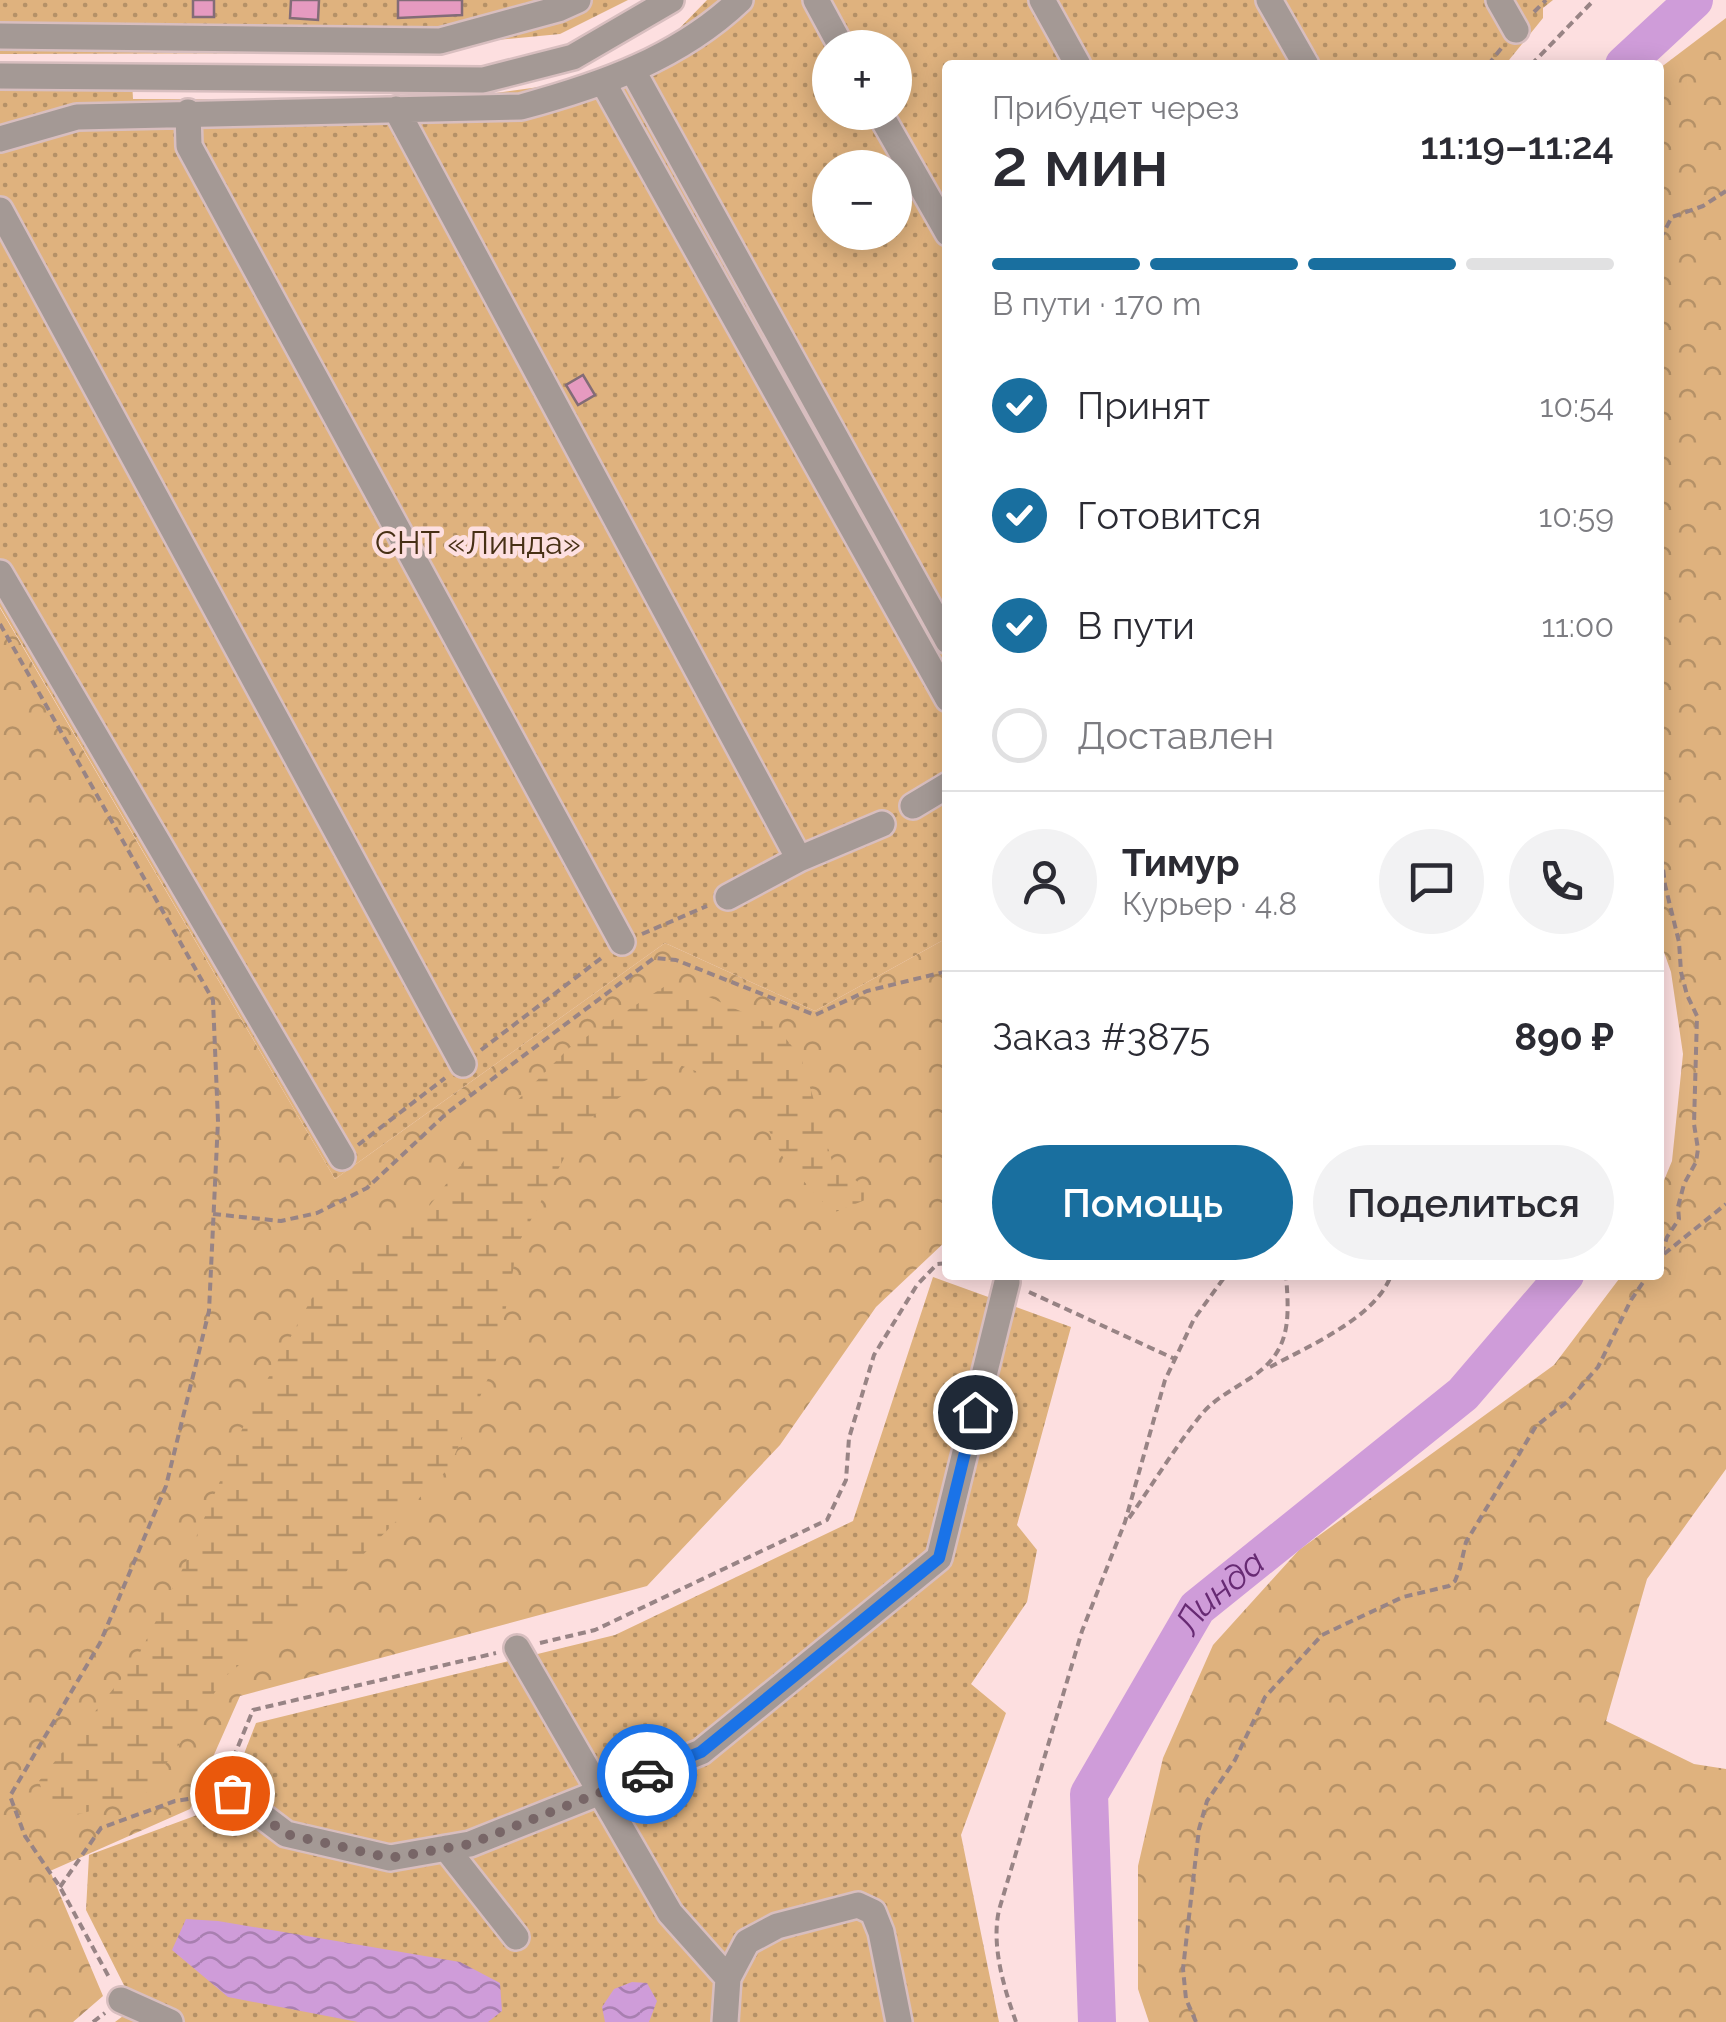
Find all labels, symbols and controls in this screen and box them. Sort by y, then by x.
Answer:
map controls [812,30,912,250]
button: + [812,30,912,130]
text: Прибудет через [992,89,1239,126]
text: 11:19–11:24 [1420,123,1614,168]
text: 2 мин [992,125,1169,201]
button: − [812,150,912,250]
text: В пути · 170 m [992,285,1201,322]
icon: check [992,378,1047,433]
text: Принят [1077,383,1210,428]
text: 10:54 [1540,387,1614,424]
icon: check [992,488,1047,543]
text: Готовится [1077,493,1261,538]
text: 10:59 [1539,497,1614,534]
park label: СНТ «Линда» [375,524,581,561]
icon: check [992,598,1047,653]
text: В пути [1077,603,1195,648]
text: 11:00 [1541,607,1614,644]
text: Доставлен [1077,713,1274,758]
button: person [992,829,1097,934]
button: chat [1379,829,1484,934]
button: phone [1509,829,1614,934]
text: Тимур [1122,840,1240,885]
text: Курьер · 4.8 [1122,885,1297,922]
text: Заказ #3875 [992,1014,1210,1059]
text: 890 ₽ [1514,1014,1614,1059]
button: Помощь [992,1145,1293,1260]
button: Поделиться [1313,1145,1614,1260]
pin [933,1370,1018,1455]
icon: home [948,1385,1003,1440]
water label: Линда [1165,1541,1272,1642]
courier [597,1724,697,1824]
icon: car [620,1747,675,1802]
pin [190,1751,275,1836]
icon: bag [205,1766,260,1821]

